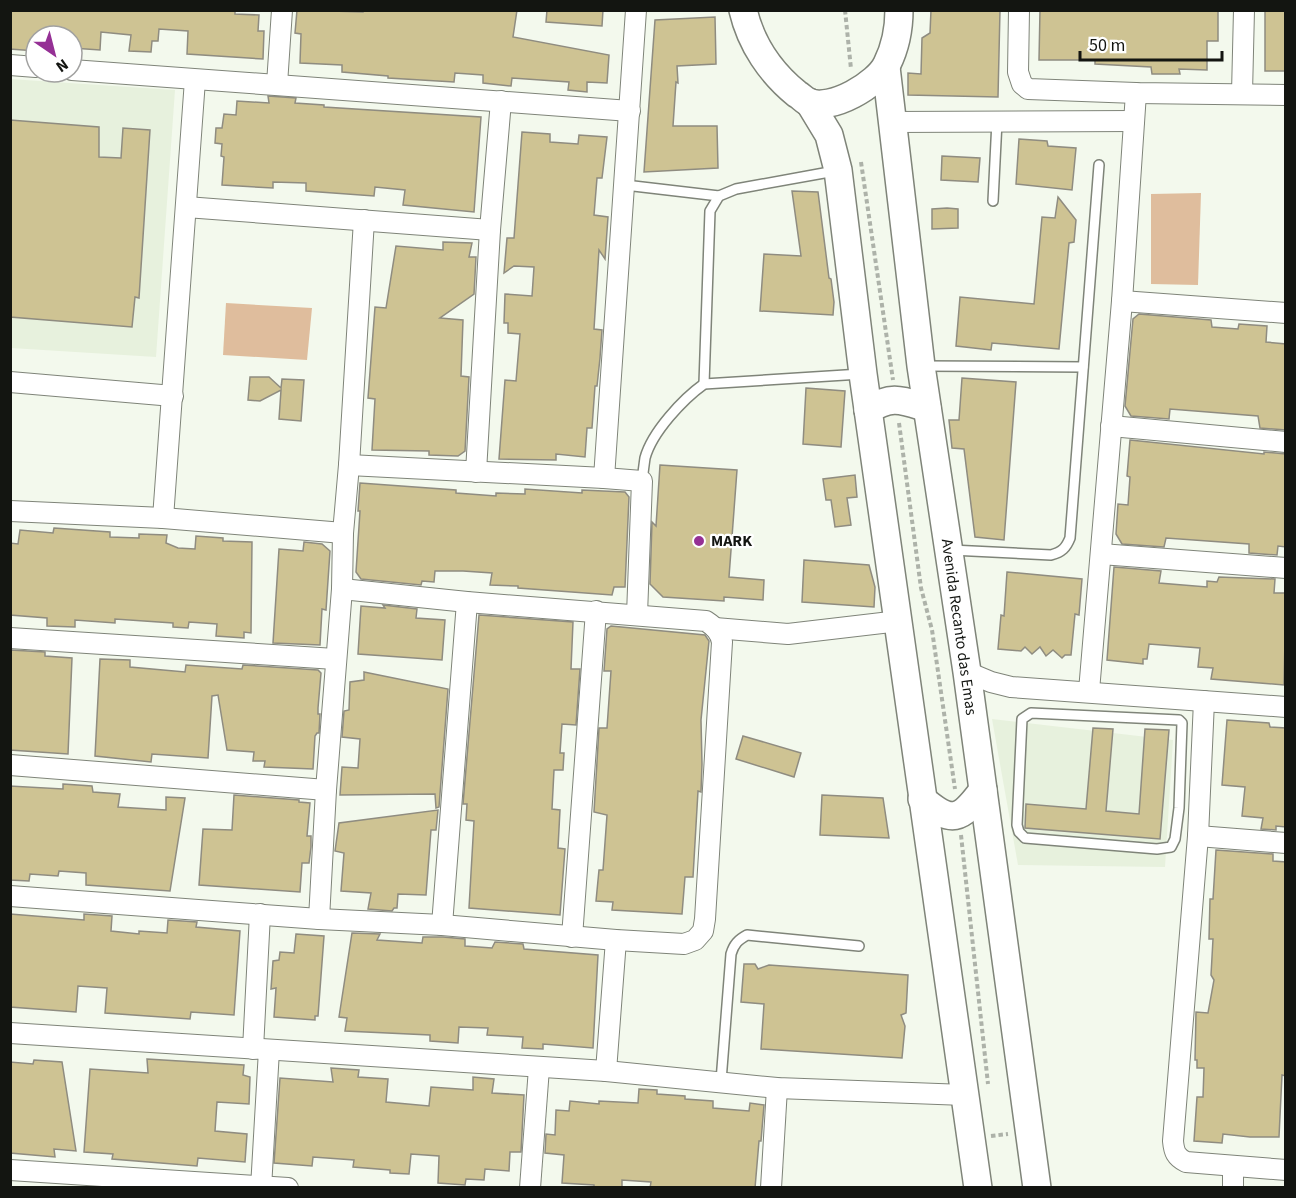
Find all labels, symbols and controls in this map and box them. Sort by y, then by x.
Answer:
north arrow [24,24,84,84]
scale bar [1080,24,1222,62]
text: 50 m [1089,33,1125,58]
text: N [51,53,73,78]
place label: MARK [711,530,752,552]
marker: MARK [692,534,706,548]
street label: Avenida Recanto das Emas [936,537,982,717]

